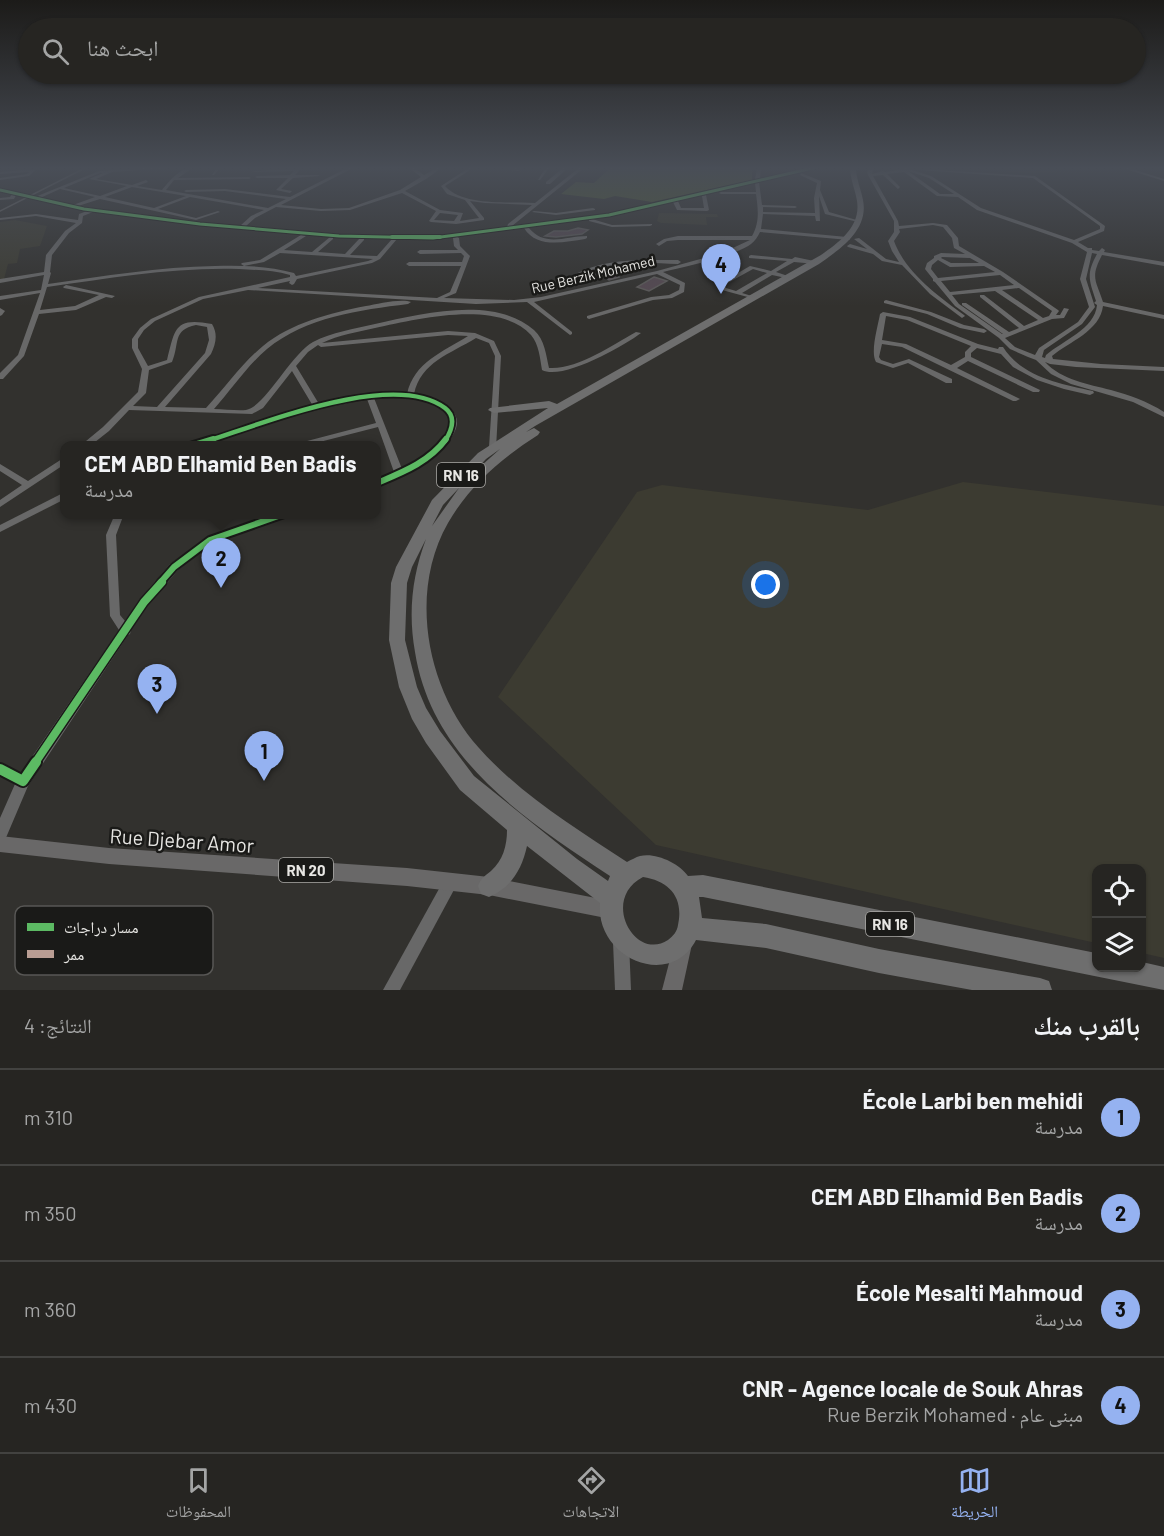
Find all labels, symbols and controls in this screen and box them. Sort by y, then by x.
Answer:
search box [18,18,1146,84]
text: ابحث هنا [87,34,158,60]
icon: search [39,35,72,68]
pin: 4 [702,244,740,294]
street label: Rue Berzik Mohamed [530,252,656,296]
popup [60,441,381,519]
text: CEM ABD Elhamid Ben Badis [85,450,356,476]
road number: RN 16 [437,463,485,487]
text: مدرسة [85,477,133,501]
pin: 2 [202,538,240,588]
your location [751,570,780,599]
pin: 3 [138,664,176,714]
pin: 1 [244,732,284,781]
street label: Rue Djebar Amor [109,823,255,857]
road number: RN 20 [279,858,333,882]
map controls [1092,864,1146,972]
button: locate [1092,864,1146,918]
legend [15,906,213,975]
road number: RN 16 [866,912,914,936]
text: مسار دراجات [64,917,139,937]
button: layers [1092,918,1146,972]
text: ممر [63,944,84,964]
text: بالقرب منك [1033,1009,1140,1040]
text: النتائج: 4 [24,1013,92,1037]
text: École Larbi ben mehidi [862,1087,1083,1113]
text: 310 m [24,1105,73,1129]
text: 1 [1117,1105,1124,1129]
text: مدرسة [1034,1114,1083,1138]
text: CEM ABD Elhamid Ben Badis [811,1183,1083,1209]
text: 350 m [24,1201,76,1225]
text: 2 [1115,1201,1126,1225]
text: مدرسة [1034,1210,1083,1234]
text: École Mesalti Mahmoud [856,1279,1083,1305]
text: 360 m [24,1297,76,1321]
text: 3 [1115,1297,1126,1321]
text: مدرسة [1034,1306,1083,1330]
text: CNR - Agence locale de Souk Ahras [742,1375,1083,1401]
text: 430 m [24,1393,77,1417]
text: 4 [1114,1393,1127,1417]
text: مبنى عام · Rue Berzik Mohamed [827,1402,1083,1426]
tab: المحفوظات [166,1464,231,1527]
tab: الاتجاهات [563,1464,619,1527]
tab: الخريطة [951,1464,998,1527]

